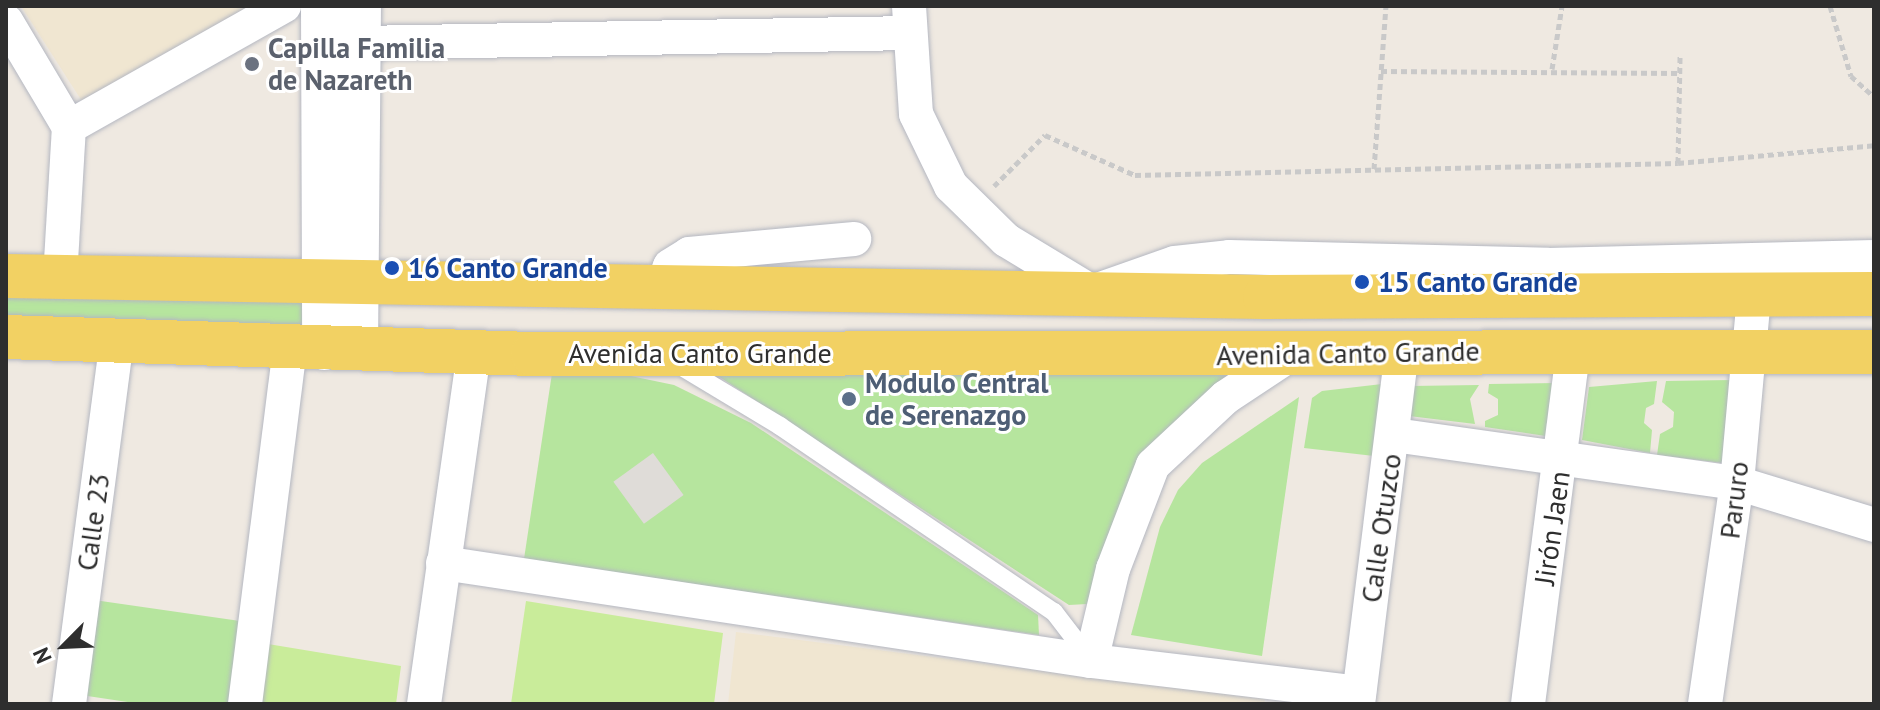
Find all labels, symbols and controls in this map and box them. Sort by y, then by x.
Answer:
place label: Capilla Familia de Nazareth [268,31,445,97]
marker: Capilla Familia de Nazareth [243,55,261,73]
place label: 16 Canto Grande [408,251,608,285]
marker: 16 Canto Grande [383,259,401,277]
place label: 15 Canto Grande [1378,265,1578,299]
marker: 15 Canto Grande [1353,273,1371,291]
street label: Avenida Canto Grande [1216,334,1480,372]
street label: Avenida Canto Grande [568,336,832,370]
place label: Modulo Central de Serenazgo [865,366,1049,432]
marker: Modulo Central de Serenazgo [840,390,858,408]
street label: Calle Otuzco [1354,451,1408,605]
street label: Paruro [1713,459,1755,541]
street label: Jirón Jaen [1527,469,1577,587]
street label: Calle 23 [70,471,116,573]
north arrow [24,606,104,686]
text: N [26,643,58,668]

